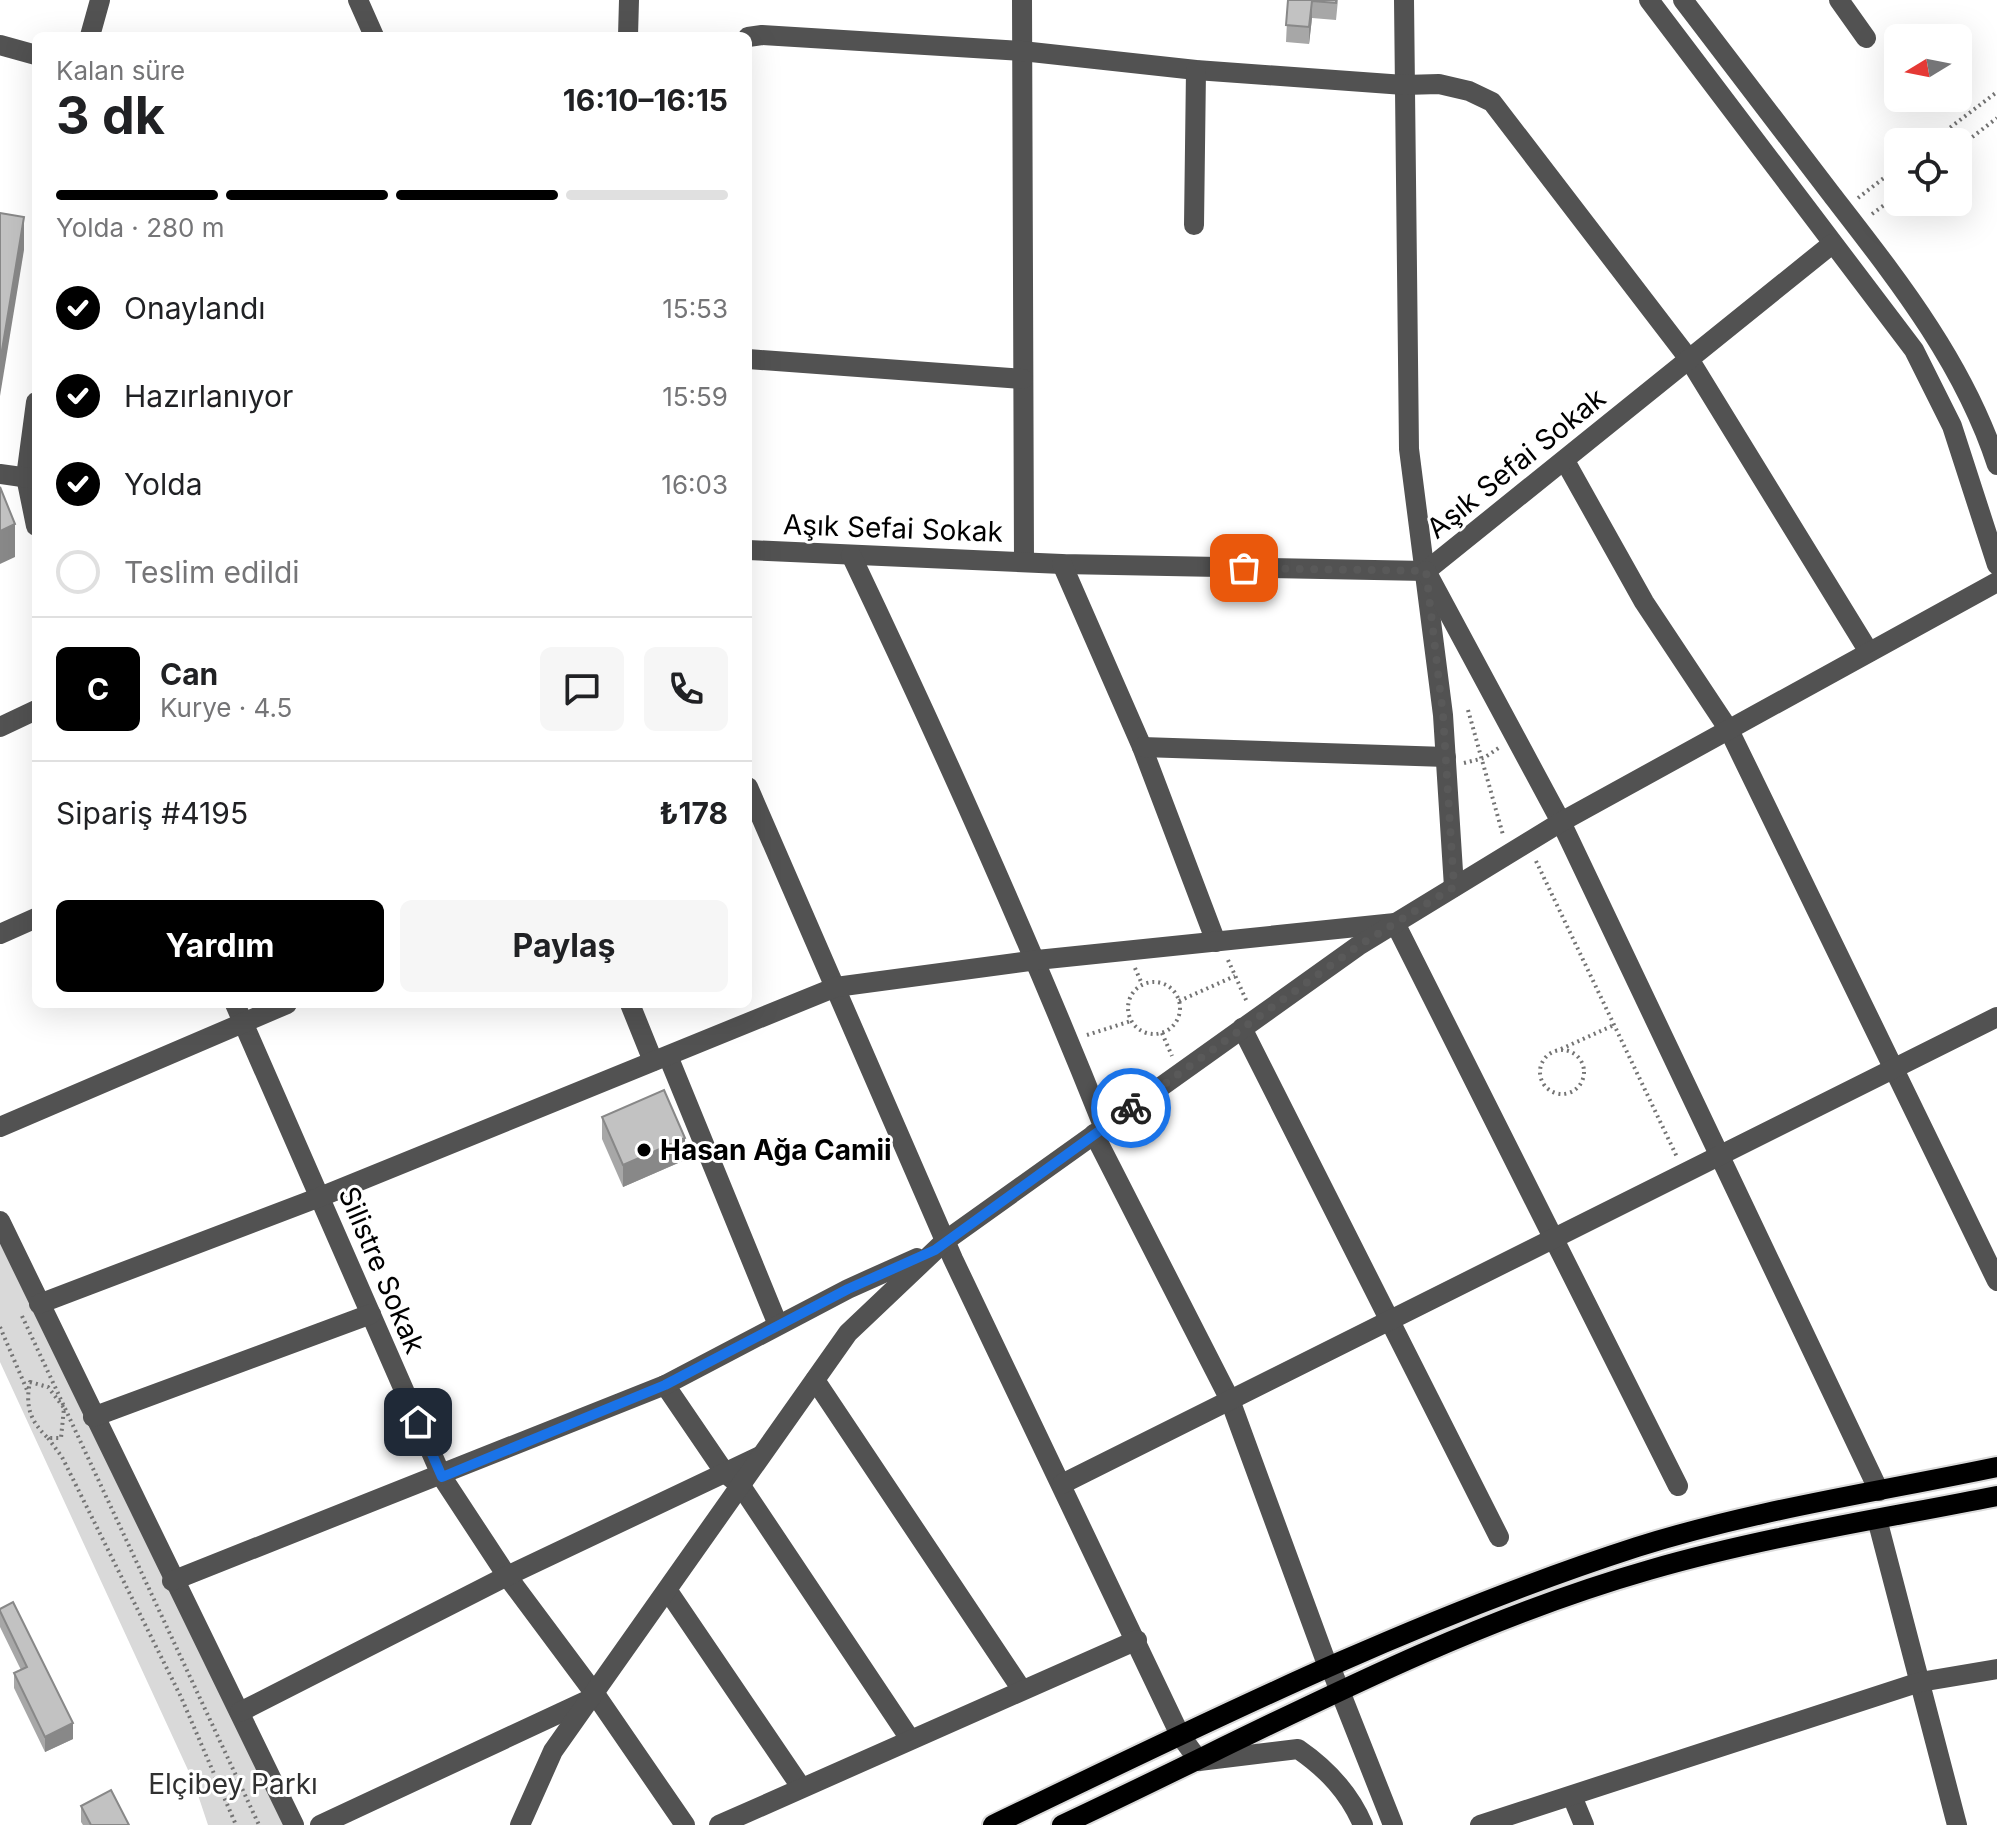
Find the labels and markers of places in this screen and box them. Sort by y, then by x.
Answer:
pin [1210,534,1278,602]
place label: Hasan Ağa Camii [660,1133,892,1167]
marker: Hasan Ağa Camii [635,1141,653,1159]
pin [384,1388,452,1456]

